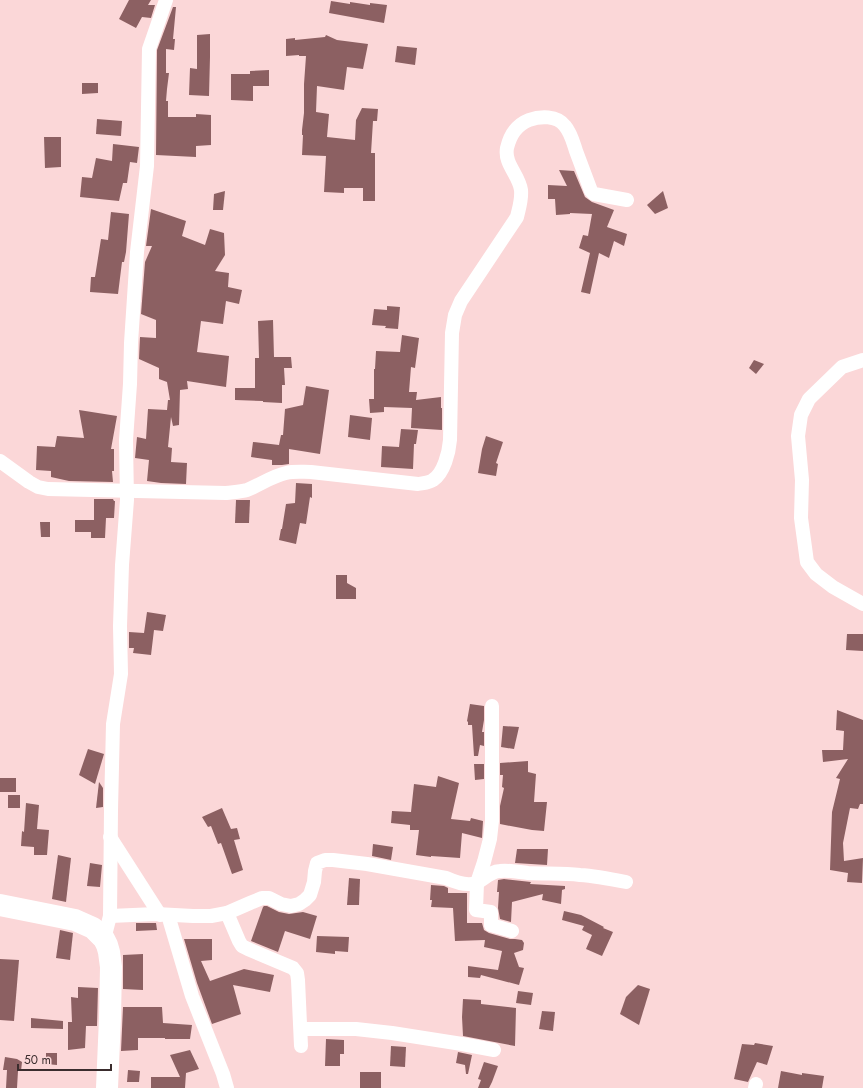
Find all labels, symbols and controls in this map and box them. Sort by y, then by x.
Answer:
scale bar [18,1046,111,1072]
text: 50 m [24,1051,51,1069]

